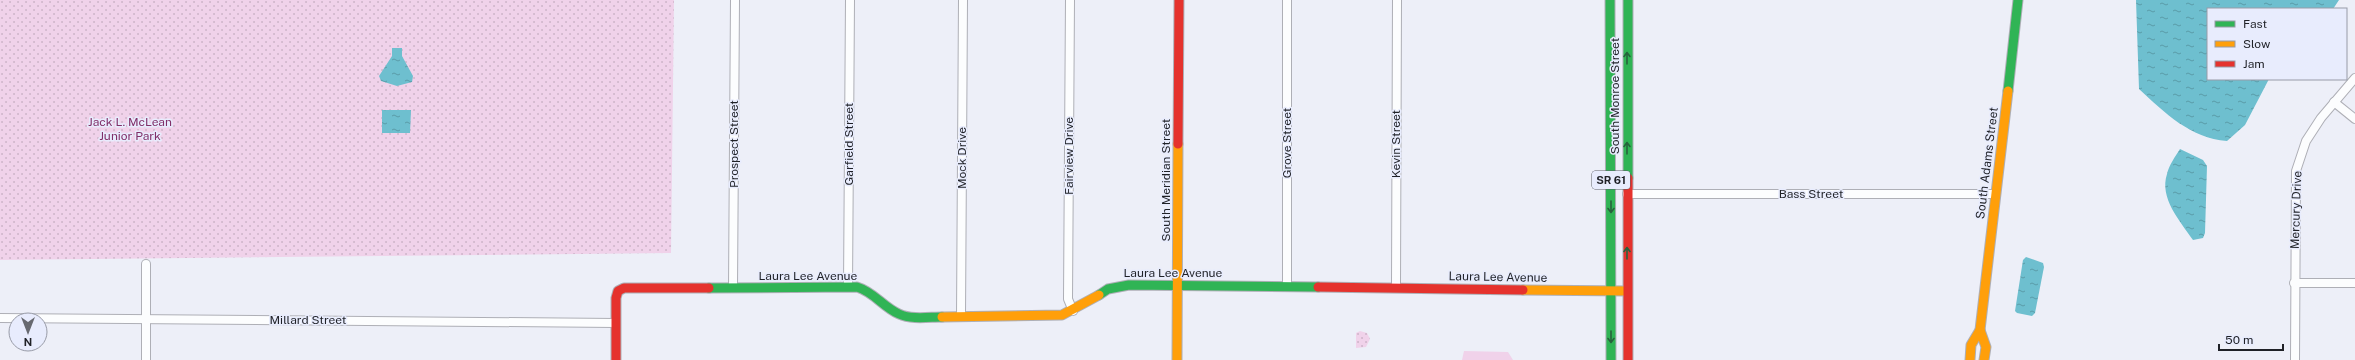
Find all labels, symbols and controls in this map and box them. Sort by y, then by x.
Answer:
legend [2207,8,2347,80]
text: Fast [2243,17,2268,31]
street label: South Monroe Street [1608,37,1622,154]
text: Slow [2243,37,2271,51]
one-way arrow [1623,52,1631,65]
text: Jam [2243,57,2265,71]
street label: Prospect Street [727,100,741,188]
street label: Garfield Street [842,102,856,185]
street label: South Adams Street [1973,106,2001,220]
street label: Grove Street [1280,107,1294,178]
street label: Kevin Street [1389,109,1403,178]
park label: Jack L. McLean Junior Park [88,115,172,143]
street label: Fairview Drive [1062,117,1076,195]
street label: South Meridian Street [1159,118,1173,242]
street label: Mock Drive [955,127,969,189]
one-way arrow [1623,142,1631,155]
street label: Mercury Drive [2288,170,2304,249]
road number: SR 61 [1592,171,1630,189]
street label: Bass Street [1779,187,1844,201]
one-way arrow [1607,200,1615,213]
one-way arrow [1623,247,1631,260]
street label: Laura Lee Avenue [1124,266,1223,280]
street label: Laura Lee Avenue [759,269,858,283]
street label: Laura Lee Avenue [1448,269,1548,285]
north arrow [8,312,48,352]
street label: Millard Street [269,313,347,327]
scale bar [2219,326,2283,352]
one-way arrow [1607,330,1615,343]
text: 50 m [2225,333,2253,347]
text: N [24,336,32,348]

